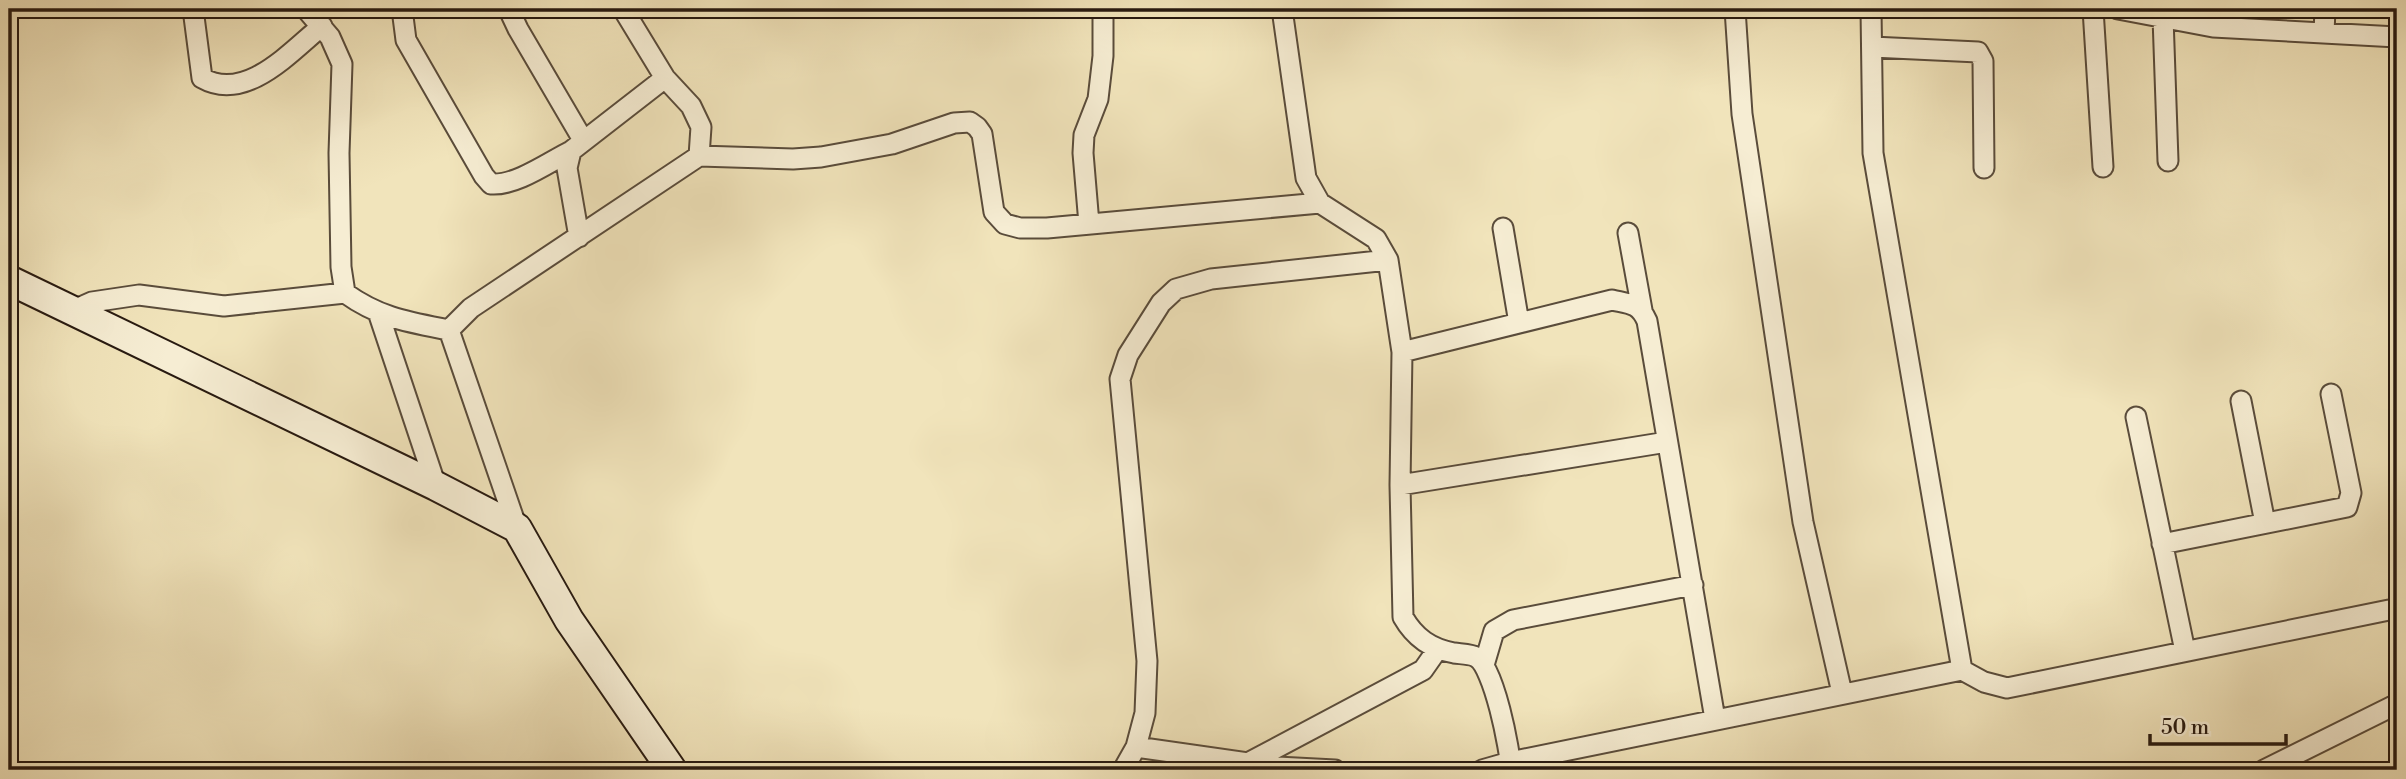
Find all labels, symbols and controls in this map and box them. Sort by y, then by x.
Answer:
scale bar [2150,702,2287,746]
text: 50 m [2161,715,2209,741]

